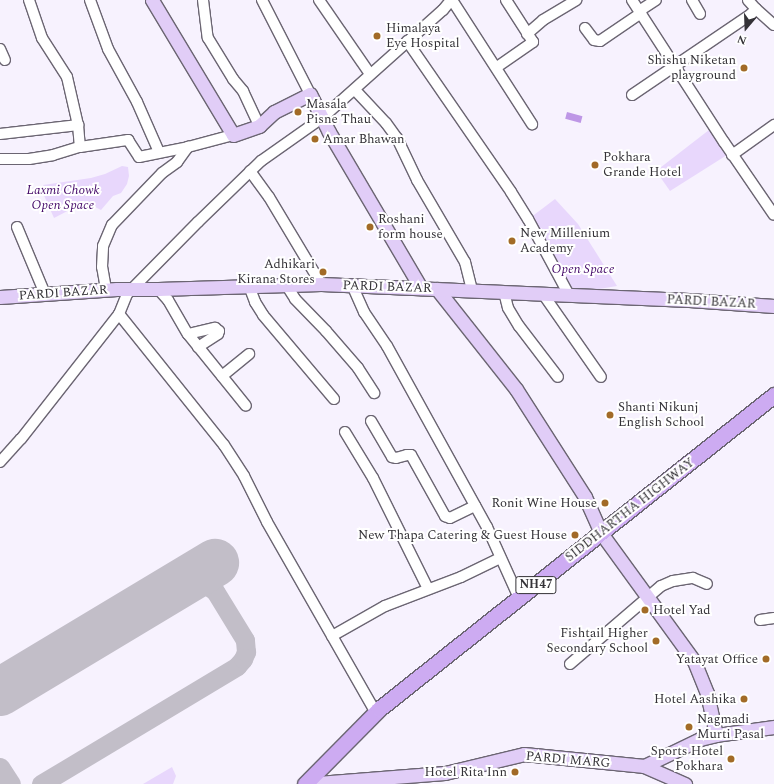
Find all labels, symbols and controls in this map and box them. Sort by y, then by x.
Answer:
north arrow [726,8,766,48]
place label: Himalaya Eye Hospital [386,21,460,52]
marker: Himalaya Eye Hospital [371,30,383,42]
text: N [735,30,749,49]
place label: Shishu Niketan playground [648,53,736,84]
marker: Shishu Niketan playground [739,63,749,73]
place label: Masala Pisne Thau [306,97,371,128]
marker: Masala Pisne Thau [293,107,303,117]
place label: Amar Bhawan [323,131,405,147]
marker: Amar Bhawan [310,134,320,144]
place label: Pokhara Grande Hotel [603,150,681,181]
marker: Pokhara Grande Hotel [590,160,600,170]
park label: Laxmi Chowk Open Space [26,183,100,214]
place label: Roshani form house [378,212,443,243]
marker: Roshani form house [365,222,375,232]
place label: New Millenium Academy [520,226,610,257]
marker: New Millenium Academy [507,236,517,246]
place label: Adhikari Kirana Stores [237,257,315,288]
park label: Open Space [552,261,614,277]
marker: Adhikari Kirana Stores [318,267,328,277]
street label: PARDI BAZAR [342,278,432,296]
street label: PARDI BAZAR [18,282,108,304]
street label: PARDI BAZAR [666,292,756,312]
place label: Shanti Nikunj English School [618,400,704,431]
marker: Shanti Nikunj English School [605,410,615,420]
street label: SIDDHARTHA HIGHWAY [562,455,698,565]
place label: Ronit Wine House [491,495,597,511]
marker: Ronit Wine House [600,498,610,508]
place label: New Thapa Catering & Guest House [358,527,567,543]
marker: New Thapa Catering & Guest House [570,530,580,540]
road number: NH47 [515,575,557,595]
place label: Hotel Yad [653,602,711,618]
marker: Hotel Yad [640,605,650,615]
place label: Fishtail Higher Secondary School [547,626,648,657]
marker: Fishtail Higher Secondary School [651,636,661,646]
place label: Yatayat Office [676,651,758,667]
marker: Yatayat Office [761,654,771,664]
place label: Hotel Aashika [654,691,736,707]
marker: Hotel Aashika [739,694,749,704]
place label: Nagmadi Murti Pasal [697,712,764,743]
marker: Nagmadi Murti Pasal [684,722,694,732]
place label: Sports Hotel Pokhara [651,744,723,775]
street label: PARDI MARG [525,749,611,771]
marker: Sports Hotel Pokhara [726,754,736,764]
place label: Hotel Rita Inn [424,764,507,780]
marker: Hotel Rita Inn [510,767,520,777]

